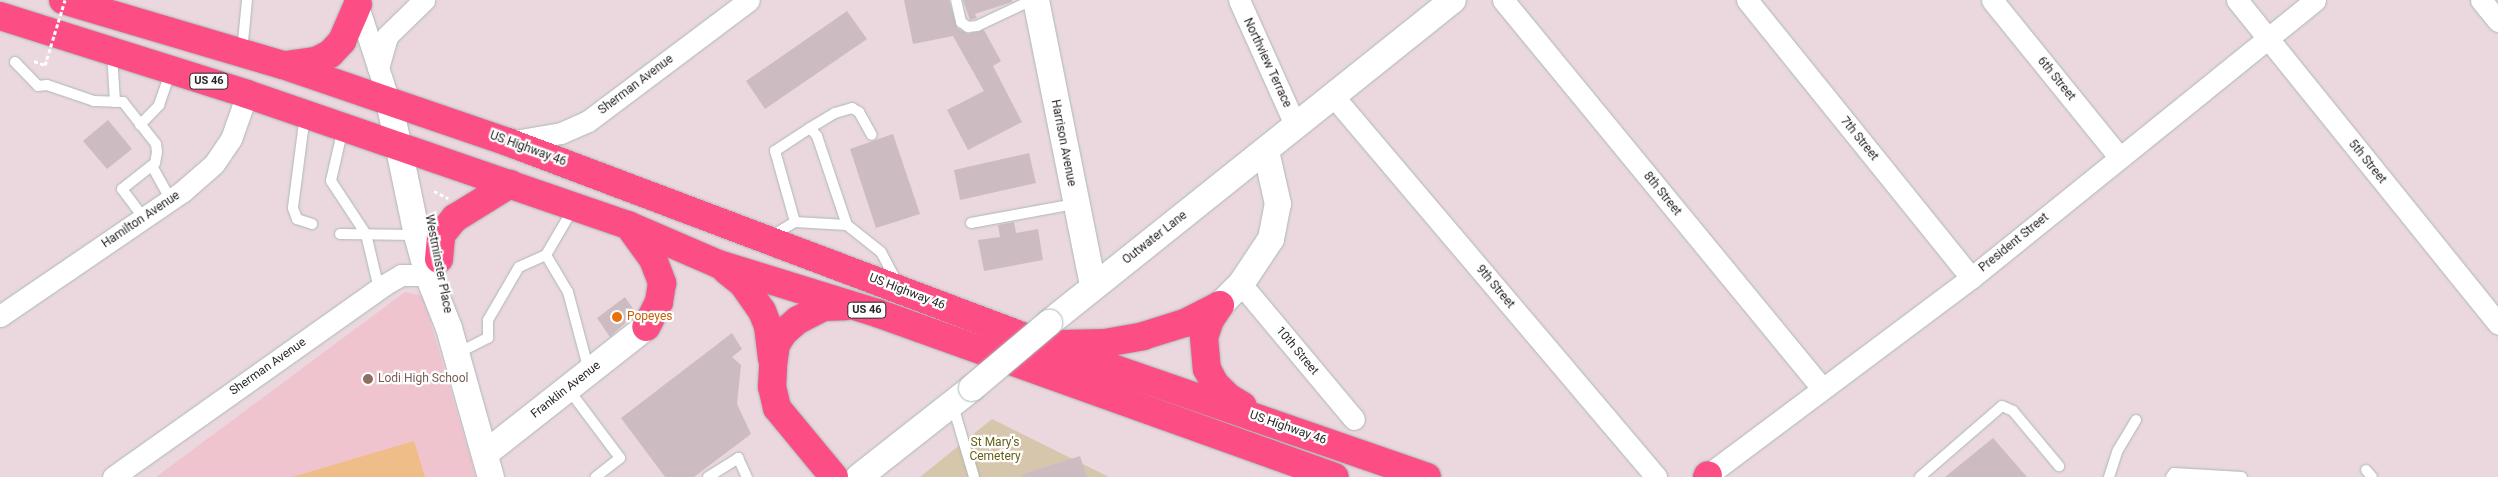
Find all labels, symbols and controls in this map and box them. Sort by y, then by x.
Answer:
street label: Northview Terrace [1240,16,1294,110]
street label: Sherman Avenue [596,52,676,118]
street label: 6th Street [2034,54,2078,104]
road number: US 46 [189,72,229,90]
street label: Harrison Avenue [1048,98,1078,188]
street label: 7th Street [1837,114,1881,164]
street label: US Highway 46 [488,129,568,169]
street label: 5th Street [2345,137,2389,187]
street label: 8th Street [1640,169,1684,219]
street label: Hamilton Avenue [99,189,183,251]
street label: Outwater Lane [1120,208,1190,268]
street label: President Street [1976,211,2052,275]
street label: Westminster Place [421,213,455,315]
street label: 9th Street [1473,262,1517,312]
street label: US Highway 46 [867,271,947,313]
road number: US 46 [847,302,887,318]
place label: Popeyes [627,310,673,324]
marker: Popeyes [611,311,623,323]
street label: 10th Street [1273,324,1321,378]
street label: Sherman Avenue [227,335,309,399]
street label: Franklin Avenue [528,358,604,422]
place label: Lodi High School [378,372,468,386]
marker: Lodi High School [362,373,374,385]
street label: US Highway 46 [1248,408,1328,448]
park label: St Mary's Cemetery [969,436,1021,464]

